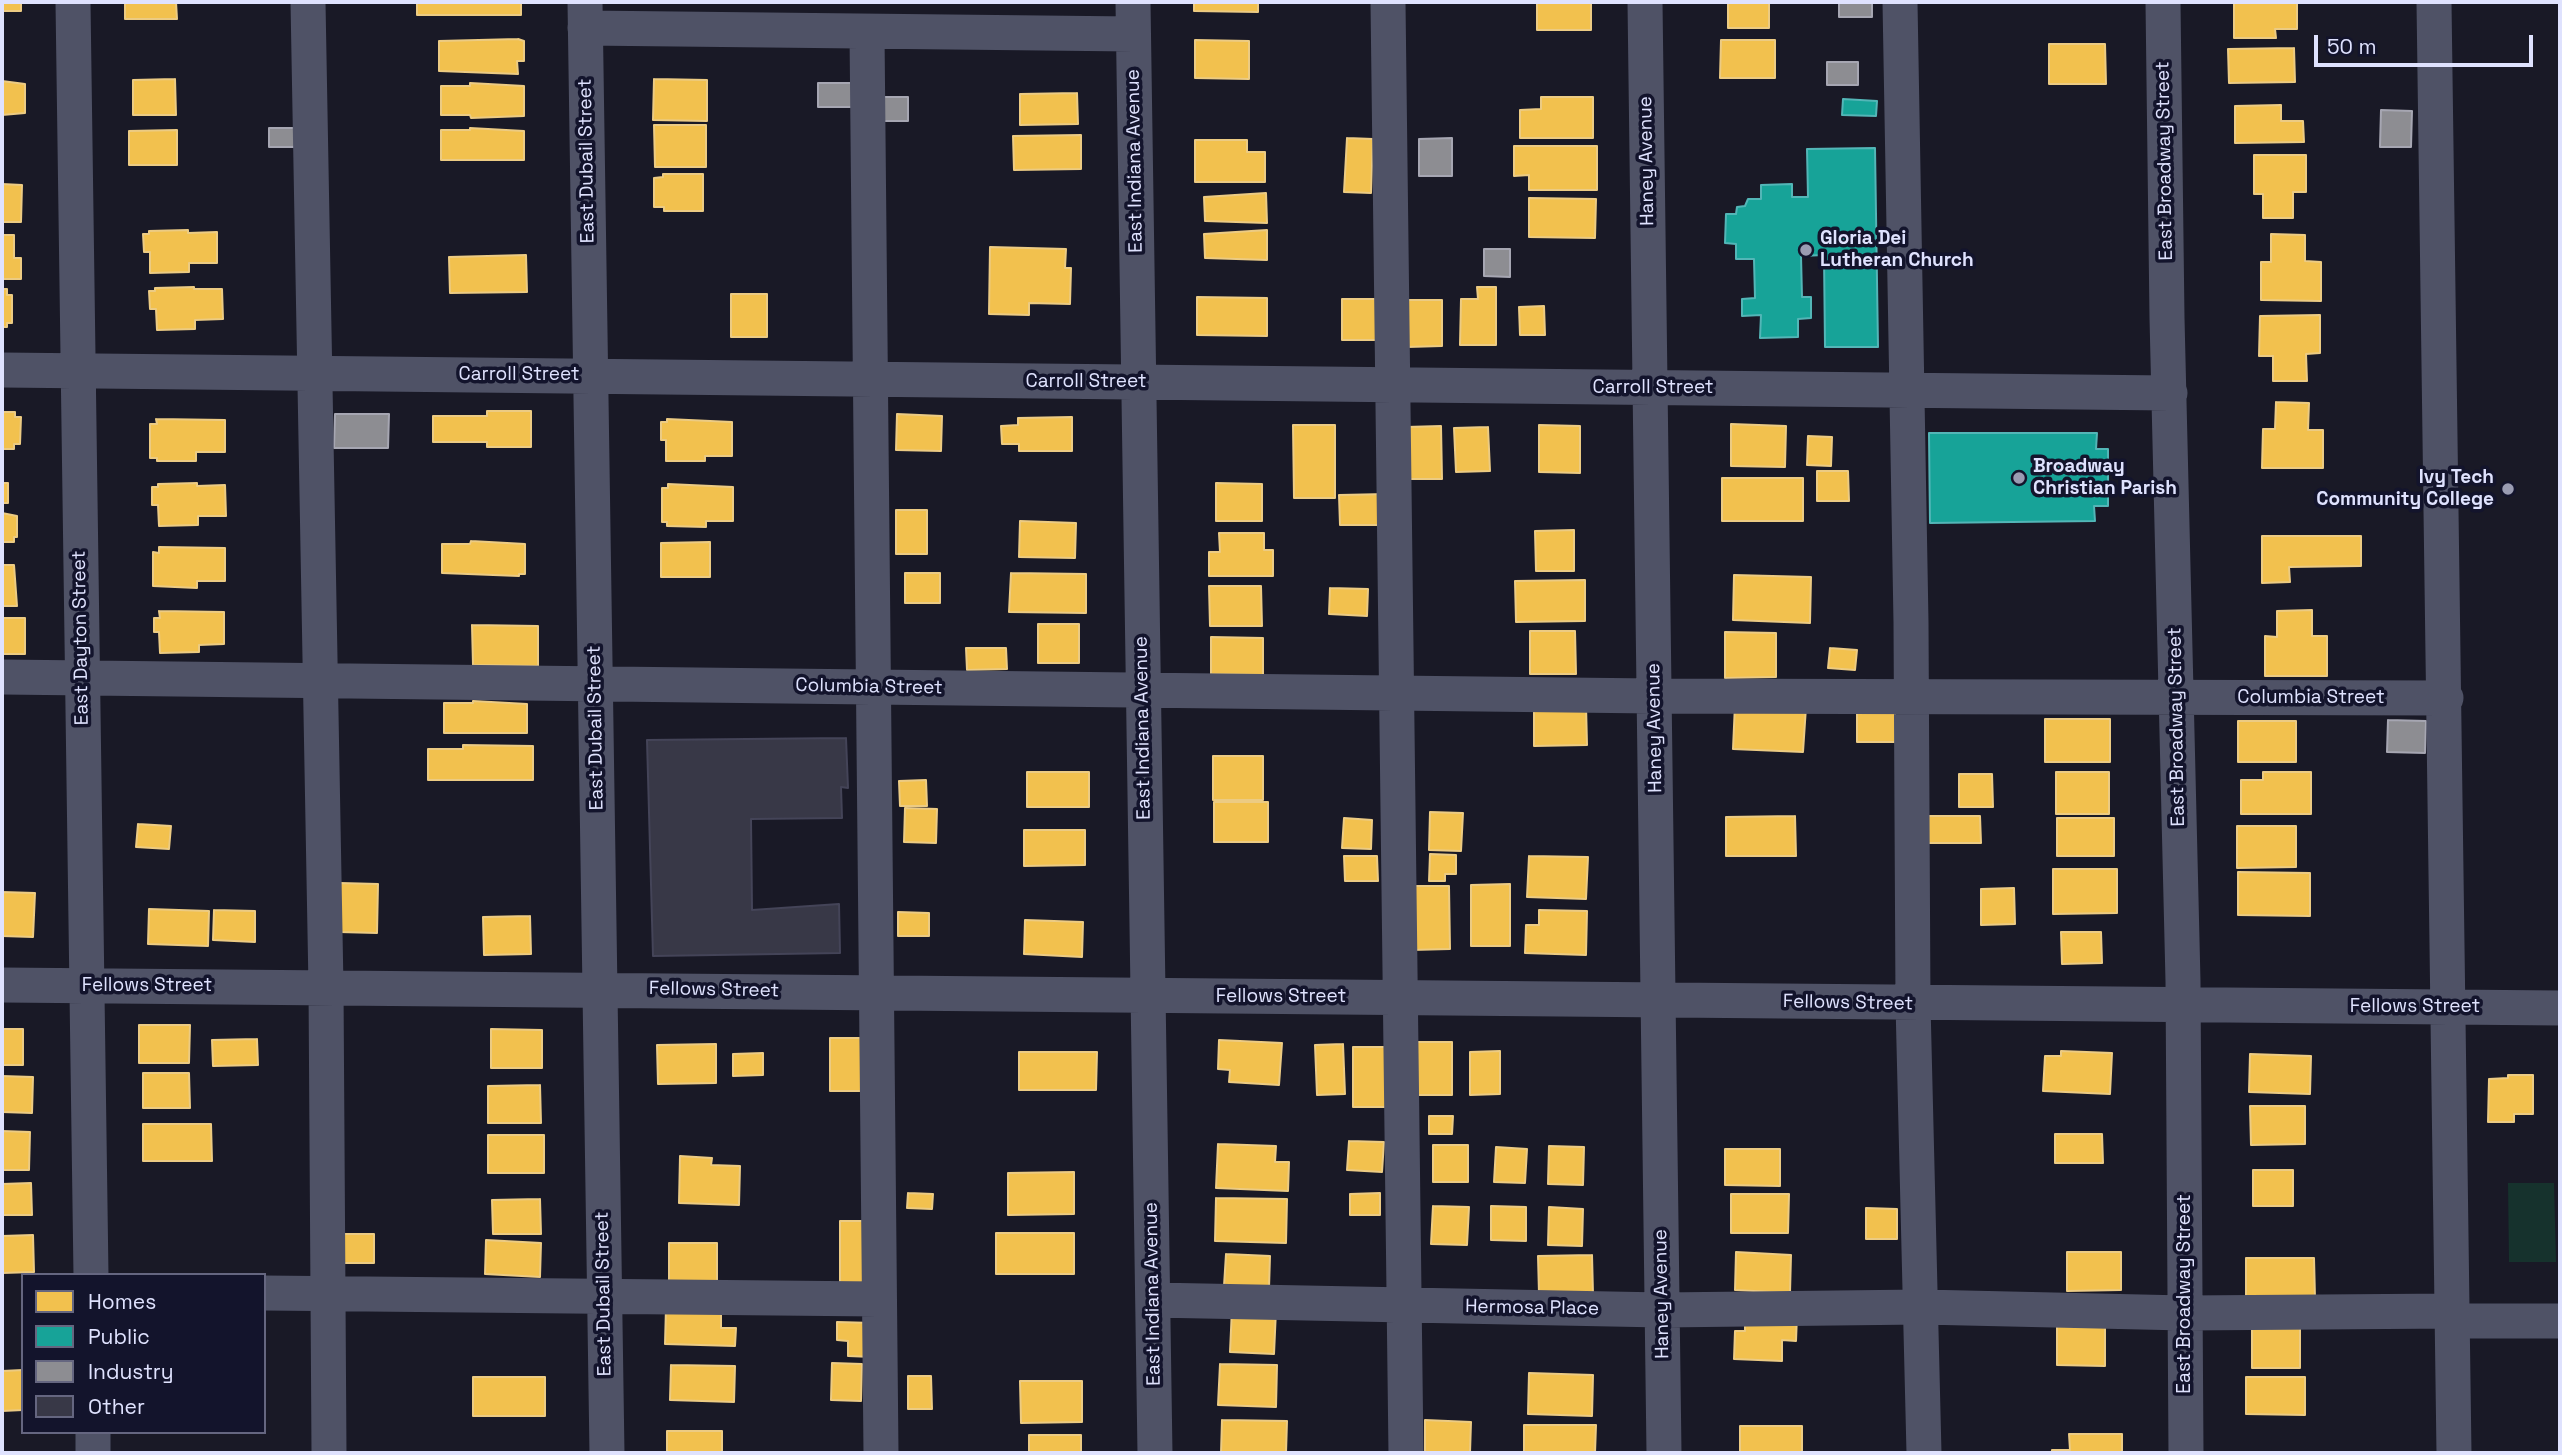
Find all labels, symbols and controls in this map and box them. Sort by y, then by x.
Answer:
scale bar [2317,21,2536,65]
text: 50 m [2327,33,2377,60]
street label: East Broadway Street [2152,61,2178,261]
street label: East Indiana Avenue [1122,69,1148,253]
street label: East Dubail Street [574,79,600,243]
street label: Haney Avenue [1634,96,1660,226]
place label: Gloria Dei Lutheran Church [1820,228,1974,272]
marker: Gloria Dei Lutheran Church [1798,242,1814,258]
street label: Carroll Street [458,364,580,386]
street label: Carroll Street [1025,371,1147,393]
street label: Carroll Street [1592,377,1714,399]
place label: Broadway Christian Parish [2033,456,2177,500]
place label: Ivy Tech Community College [2316,467,2494,511]
marker: Broadway Christian Parish [2011,470,2027,486]
marker: Ivy Tech Community College [2500,481,2516,497]
street label: East Dayton Street [68,551,94,725]
street label: East Broadway Street [2164,627,2190,827]
street label: East Indiana Avenue [1130,636,1156,820]
street label: East Dubail Street [583,646,609,810]
street label: Haney Avenue [1642,663,1668,793]
street label: Columbia Street [795,674,943,700]
street label: Columbia Street [2237,687,2385,709]
street label: Fellows Street [82,975,212,997]
street label: Fellows Street [649,977,779,1003]
street label: Fellows Street [1216,986,1346,1008]
street label: Fellows Street [1783,990,1913,1016]
street label: Fellows Street [2350,996,2480,1018]
street label: East Broadway Street [2174,1194,2196,1394]
street label: East Indiana Avenue [1140,1202,1166,1386]
street label: East Dubail Street [591,1212,617,1376]
street label: Haney Avenue [1649,1229,1675,1359]
legend [21,1273,266,1434]
text: Homes [88,1288,156,1315]
street label: Hermosa Place [1465,1295,1599,1321]
text: Public [88,1323,150,1350]
text: Industry [88,1358,174,1385]
text: Other [88,1393,145,1420]

